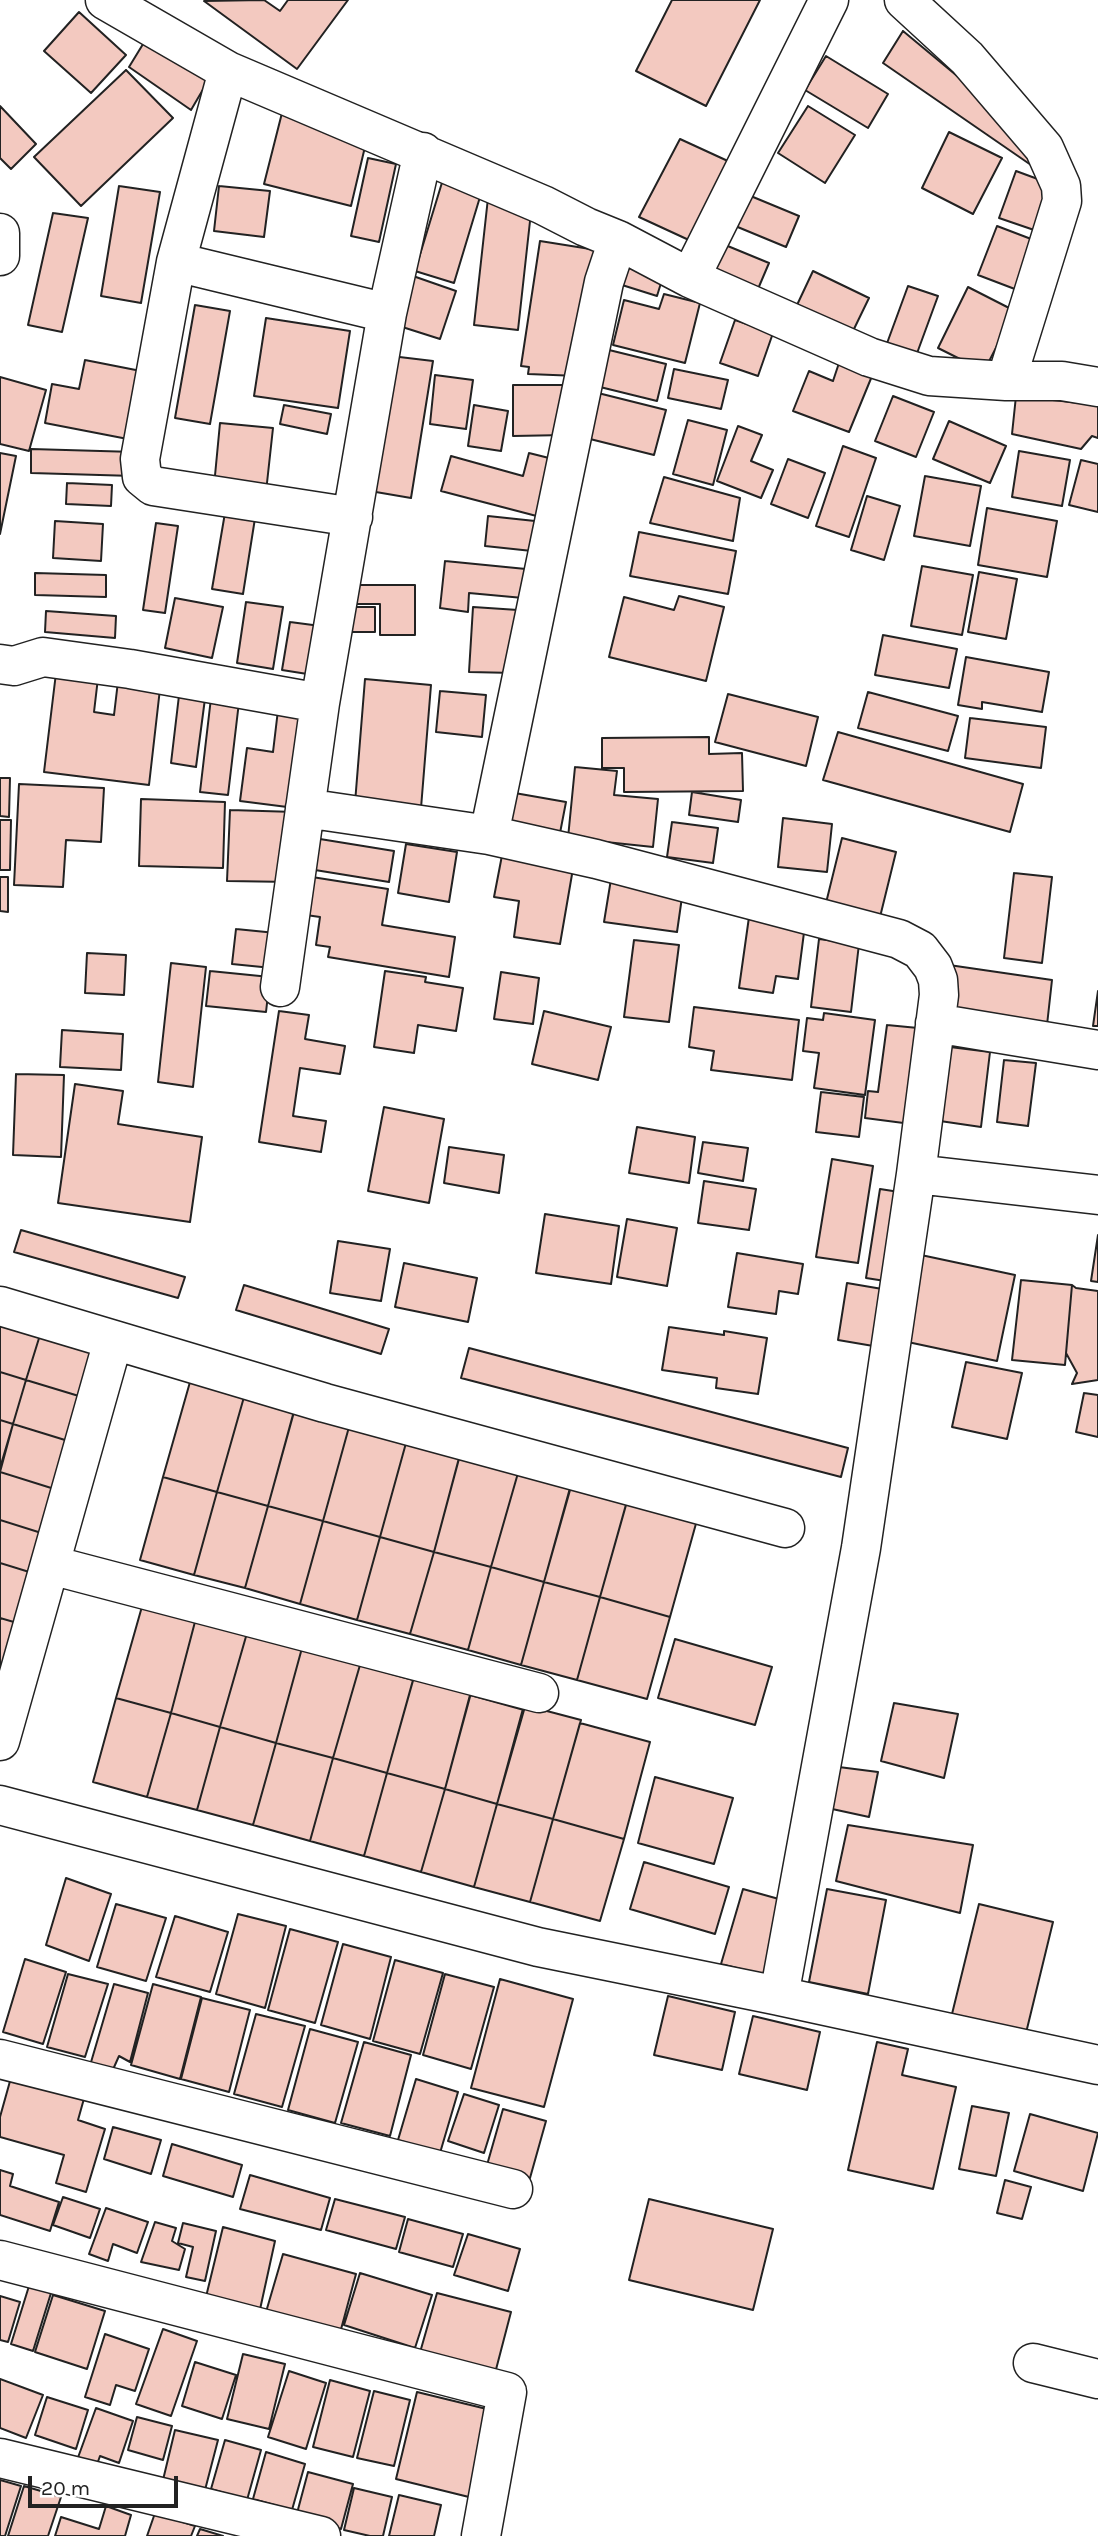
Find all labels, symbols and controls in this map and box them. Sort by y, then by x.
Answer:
scale bar [32,2462,182,2506]
text: 20 m [41,2476,90,2500]

